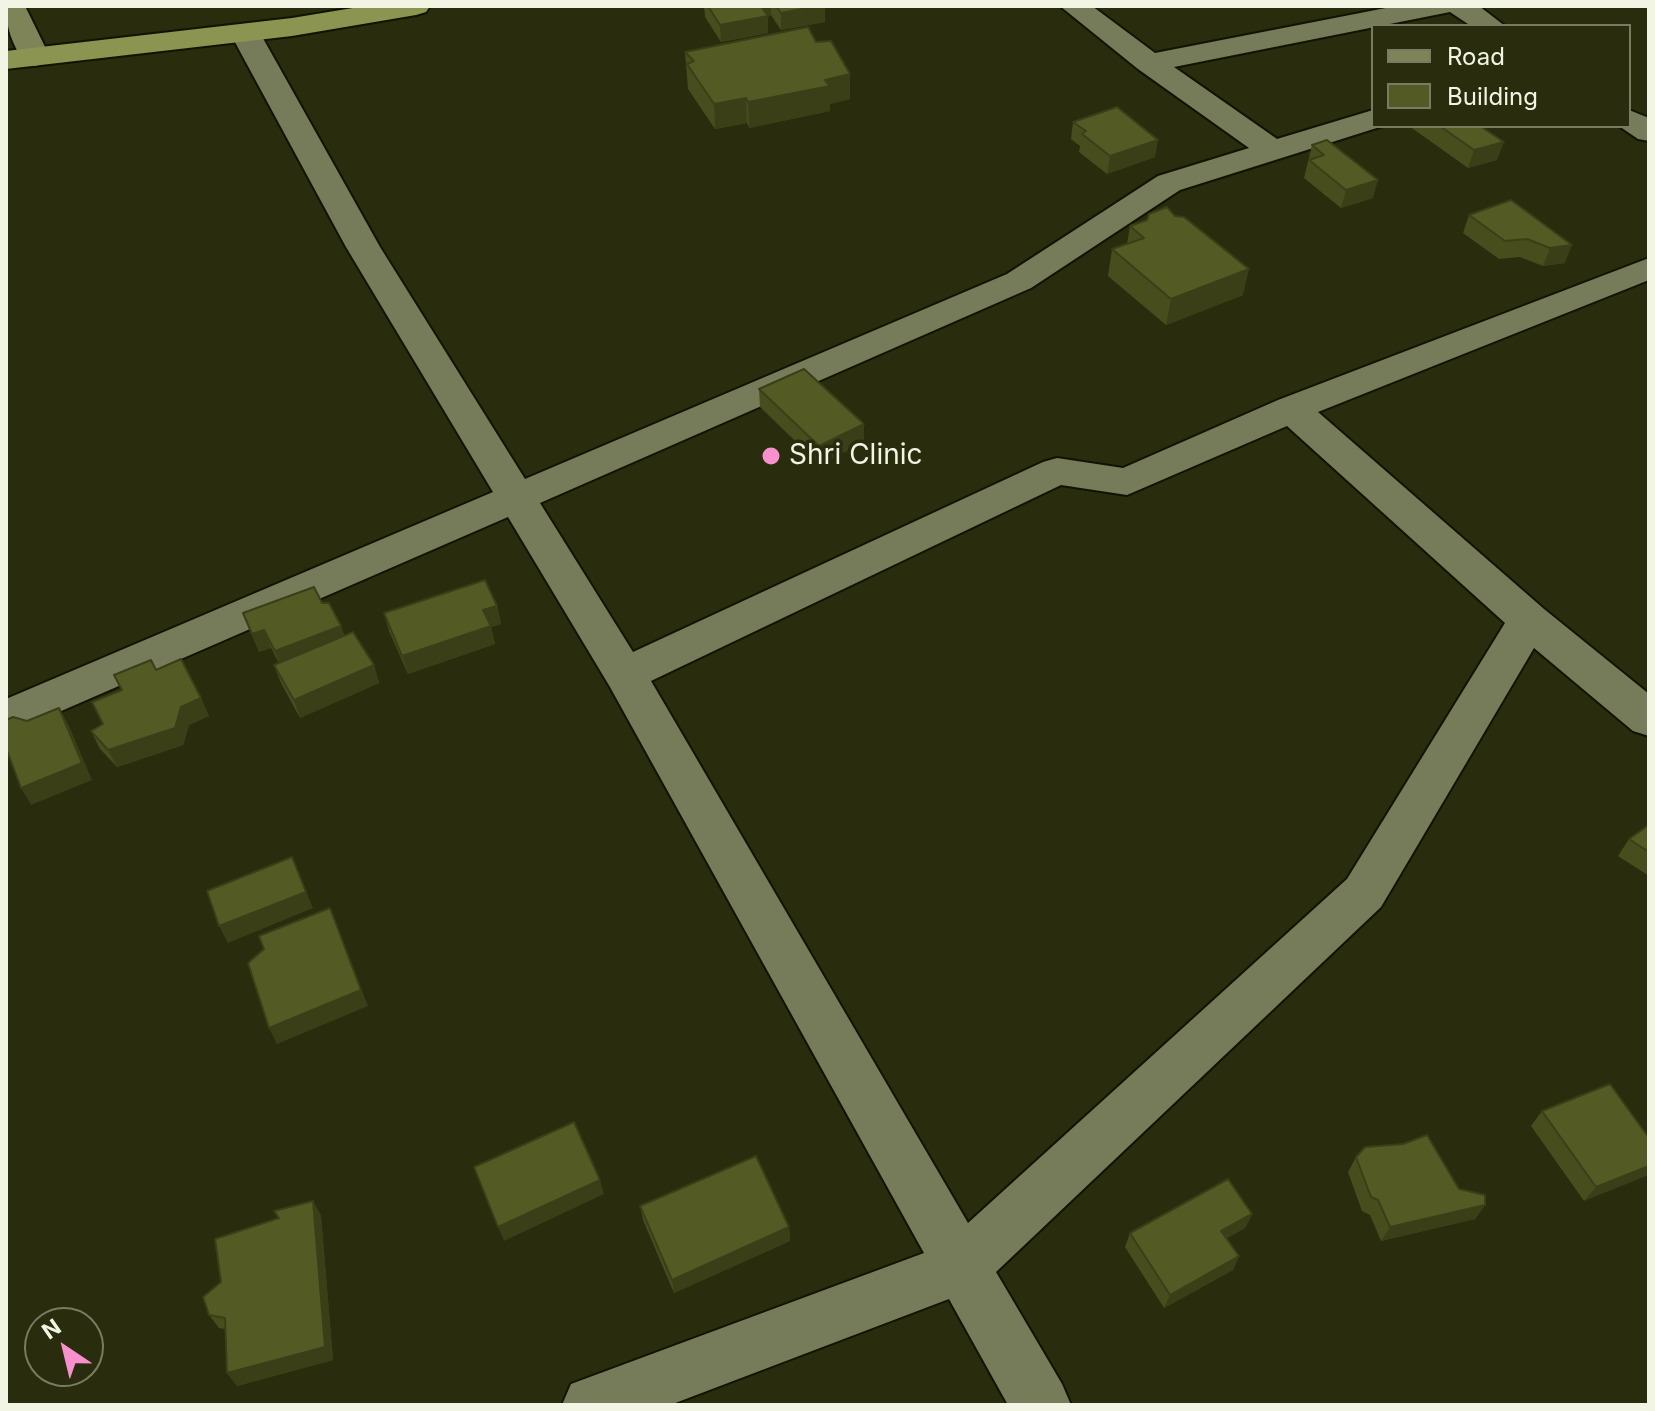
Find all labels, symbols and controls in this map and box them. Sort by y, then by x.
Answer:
legend [1371,24,1631,128]
text: Road [1447,42,1505,71]
text: Building [1447,82,1538,111]
place label: Shri Clinic [789,439,922,473]
marker: Shri Clinic [760,445,782,467]
north arrow [24,1307,104,1387]
text: N [37,1314,66,1344]

